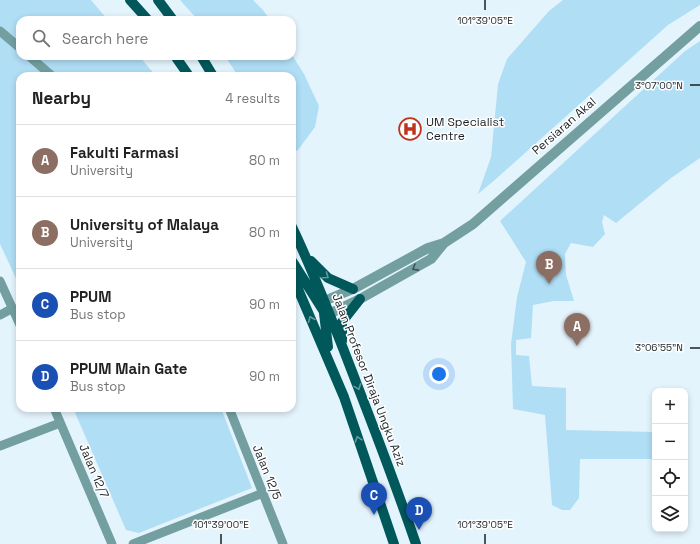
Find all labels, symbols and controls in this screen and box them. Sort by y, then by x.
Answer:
text: 101°39'05"E [457,14,513,27]
search box [16,16,296,60]
icon: search [30,27,52,49]
text: Search here [62,29,148,48]
text: 3°07'00"N [635,79,683,92]
text: Nearby [32,87,91,109]
text: 4 results [225,90,280,107]
street label: Persiaran Akal [529,94,599,158]
place label: UM Specialist Centre [426,114,504,144]
hospital icon: UM Specialist Centre [397,116,423,142]
text: Fakulti Farmasi [70,143,179,162]
text: A [41,152,49,169]
text: 80 m [249,152,280,169]
text: University [70,162,133,179]
text: University of Malaya [70,215,219,234]
text: B [41,224,49,241]
text: 80 m [249,224,280,241]
text: University [70,234,133,251]
pin: B [536,251,562,284]
one-way arrow [412,263,419,271]
one-way arrow [322,271,329,278]
text: PPUM [70,287,111,306]
street label: Jalan Profesor Diraja Ungku Aziz [329,291,409,469]
text: C [41,296,49,313]
text: 90 m [249,296,280,313]
text: Bus stop [70,306,126,323]
pin: A [564,313,590,346]
one-way arrow [308,316,316,324]
text: 3°06'55"N [635,341,683,354]
text: PPUM Main Gate [70,359,187,378]
your location [429,364,449,384]
text: D [41,368,49,385]
text: 90 m [249,368,280,385]
text: Bus stop [70,378,126,395]
one-way arrow [353,383,361,390]
map controls [652,388,688,532]
button: + [652,388,688,424]
button: − [652,424,688,460]
one-way arrow [354,435,362,442]
street label: Jalan 12/7 [75,441,113,501]
street label: Jalan 12/5 [249,442,285,502]
button: locate [652,460,688,496]
pin: C [361,482,387,515]
button: layers [652,496,688,532]
pin: D [406,497,432,530]
text: 101°39'00"E [193,518,249,531]
text: 101°39'05"E [457,518,513,531]

